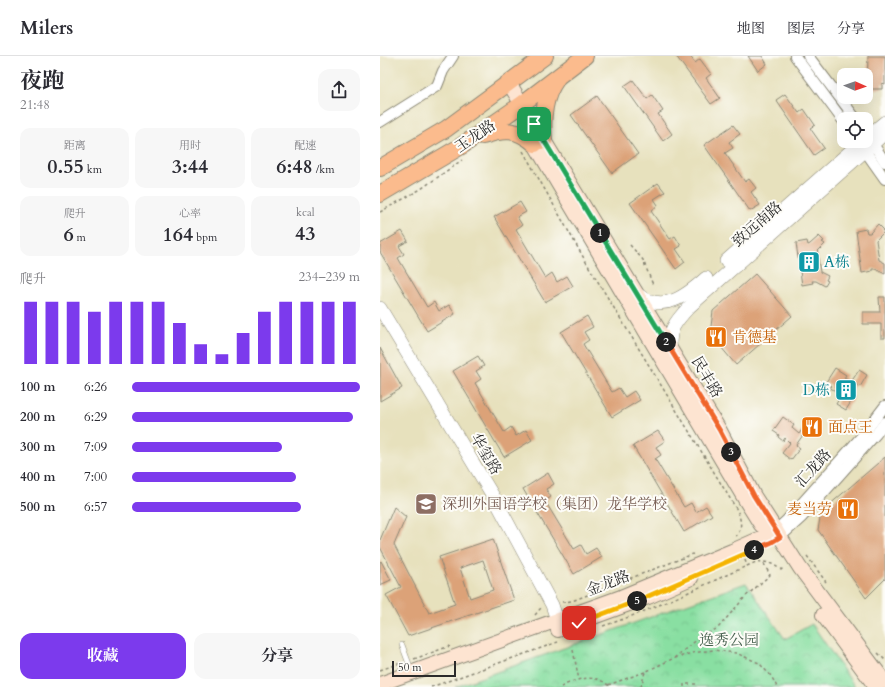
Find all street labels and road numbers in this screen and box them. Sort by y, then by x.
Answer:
street label: 玉龙路 [451,115,499,157]
street label: 致远南路 [728,197,786,251]
street label: 民丰路 [687,353,727,401]
street label: 华玺路 [466,430,506,478]
street label: 汇龙路 [791,445,835,491]
street label: 金龙路 [583,566,633,600]

